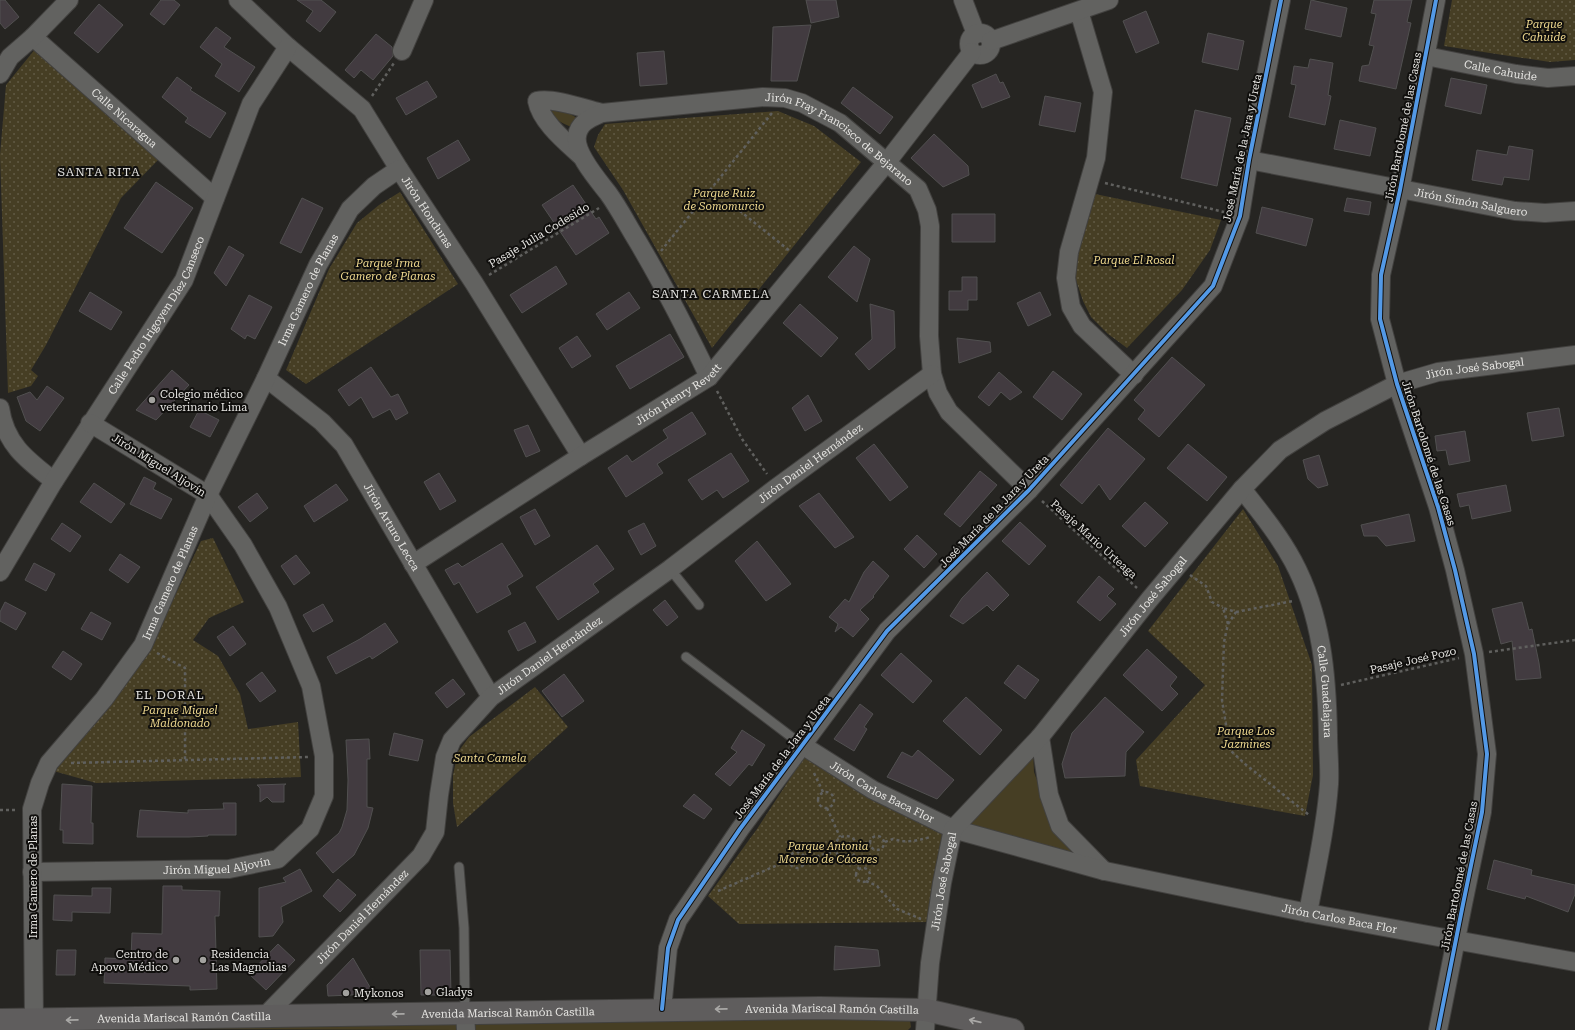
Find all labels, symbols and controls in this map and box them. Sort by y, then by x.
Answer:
park label: Parque Cahuide [1522,18,1566,44]
street label: Jirón Bartolomé de las Casas [1383,51,1424,203]
street label: Calle Cahuide [1463,58,1538,84]
street label: José María de la Jara y Ureta [1220,73,1265,223]
street label: Calle Nicaragua [88,86,160,151]
street label: Jirón Fray Francisco de Bejarano [765,91,915,189]
district label: SANTA RITA [57,165,141,179]
street label: Jirón Honduras [398,174,455,251]
street label: Jirón Simón Salguero [1413,186,1528,219]
park label: Parque Ruiz de Somomurcio [684,187,764,213]
street label: Pasaje Julia Codesido [487,200,592,271]
street label: Irma Gamero de Planas [276,232,341,348]
street label: Calle Pedro Irigoyen Diez Canseco [106,234,207,397]
park label: Parque El Rosal [1092,254,1175,267]
park label: Parque Irma Gamero de Planas [341,257,435,283]
district label: SANTA CARMELA [652,287,770,301]
street label: Jirón José Sabogal [1424,355,1525,382]
street label: Jirón Henry Revett [633,361,724,428]
street label: Jirón Bartolomé de las Casas [1399,379,1458,527]
place label: Colegio médico veterinario Lima [160,388,247,414]
marker: Colegio médico veterinario Lima [147,395,157,405]
street label: Jirón Daniel Hernández [756,421,865,506]
street label: Jirón Miguel Aljovín [109,431,208,500]
street label: José María de la Jara y Ureta [937,452,1052,570]
street label: Jirón Arturo Lecca [361,481,422,574]
street label: Pasaje Mario Urteaga [1048,497,1139,581]
street label: Irma Gamero de Planas [140,524,201,642]
street label: Jirón José Sabogal [1116,554,1190,639]
street label: Jirón Daniel Hernández [494,614,605,698]
street label: Calle Guadelajara [1314,644,1334,738]
street label: Pasaje José Pozo [1369,644,1458,677]
district label: EL DORAL [135,688,205,702]
street label: José María de la Jara y Ureta [732,693,833,822]
park label: Parque Miguel Maldonado [141,704,218,730]
park label: Parque Los Jazmines [1216,725,1275,751]
park label: Santa Camela [452,752,527,765]
street label: Jirón Carlos Baca Flor [827,758,937,826]
street label: Jirón Bartolomé de las Casas [1439,800,1480,952]
street label: Irma Gamero de Planas [27,816,40,938]
street label: Jirón José Sabogal [929,830,959,932]
park label: Parque Antonia Moreno de Cáceres [778,840,877,866]
street label: Jirón Miguel Aljovín [163,855,272,877]
street label: Jirón Daniel Hernández [314,867,411,967]
street label: Jirón Carlos Baca Flor [1281,902,1398,936]
place label: Centro de Apovo Médico [91,948,168,974]
place label: Residencia Las Magnolias [211,948,286,974]
marker: Centro de Apovo Médico [171,955,181,965]
marker: Residencia Las Magnolias [198,955,208,965]
place label: Gladys [436,986,472,999]
place label: Mykonos [354,987,403,1000]
marker: Gladys [423,987,433,997]
marker: Mykonos [341,988,351,998]
street label: Avenida Mariscal Ramón Castilla [745,1002,919,1017]
street label: Avenida Mariscal Ramón Castilla [421,1005,595,1021]
one-way arrow [715,1005,728,1013]
street label: Avenida Mariscal Ramón Castilla [97,1010,271,1026]
one-way arrow [392,1010,405,1018]
one-way arrow [66,1016,79,1023]
one-way arrow [969,1017,982,1025]

